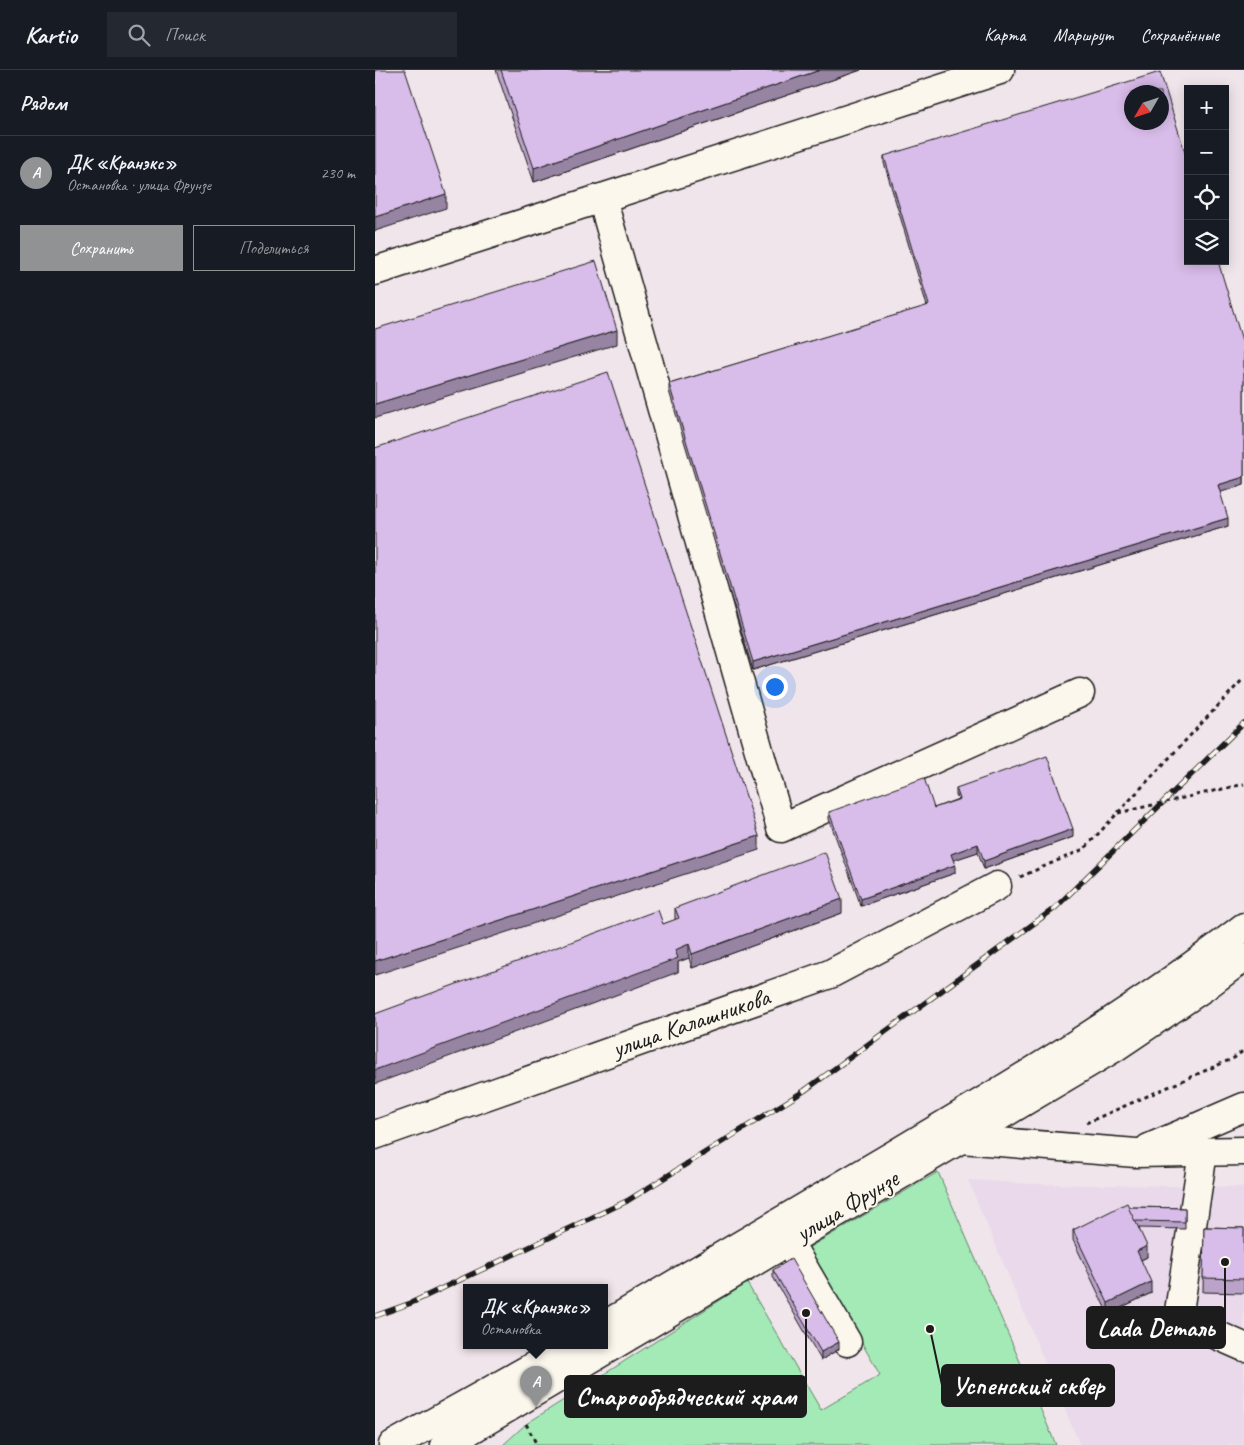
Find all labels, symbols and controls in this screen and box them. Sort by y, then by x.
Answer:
search box [107,12,457,57]
text: Kartio [25,20,77,50]
icon: search [125,21,153,49]
text: Поиск [165,23,205,47]
text: Карта [984,24,1025,46]
text: Маршрут [1053,24,1113,46]
text: Сохранённые [1141,24,1219,46]
north arrow [1124,85,1169,130]
map controls [1184,85,1229,265]
button: + [1184,85,1229,130]
text: Рядом [20,90,67,116]
button: − [1184,130,1229,175]
text: ДК «Кранэкс» [67,151,177,175]
text: A [32,163,40,183]
text: 230 m [321,163,355,183]
text: Остановка · улица Фрунзе [67,175,211,195]
button: locate [1184,175,1229,220]
button: layers [1184,220,1229,265]
button: Сохранить [20,225,183,271]
button: Поделиться [193,225,355,271]
your location [762,674,788,700]
street label: улица Калашникова [606,980,776,1066]
street label: улица Фрунзе [788,1162,906,1250]
popup [463,1284,608,1349]
text: ДК «Кранэкс» [481,1295,590,1319]
callout: Lada Dеталь [1087,1307,1225,1348]
text: Lada Dеталь [1097,1311,1217,1344]
text: Остановка [481,1319,541,1339]
callout: Успенский сквер [942,1365,1114,1406]
pin: A [520,1366,552,1407]
text: Успенский сквер [952,1369,1106,1402]
callout: Старообрядческий храм [565,1376,806,1417]
text: Старообрядческий храм [576,1380,798,1413]

